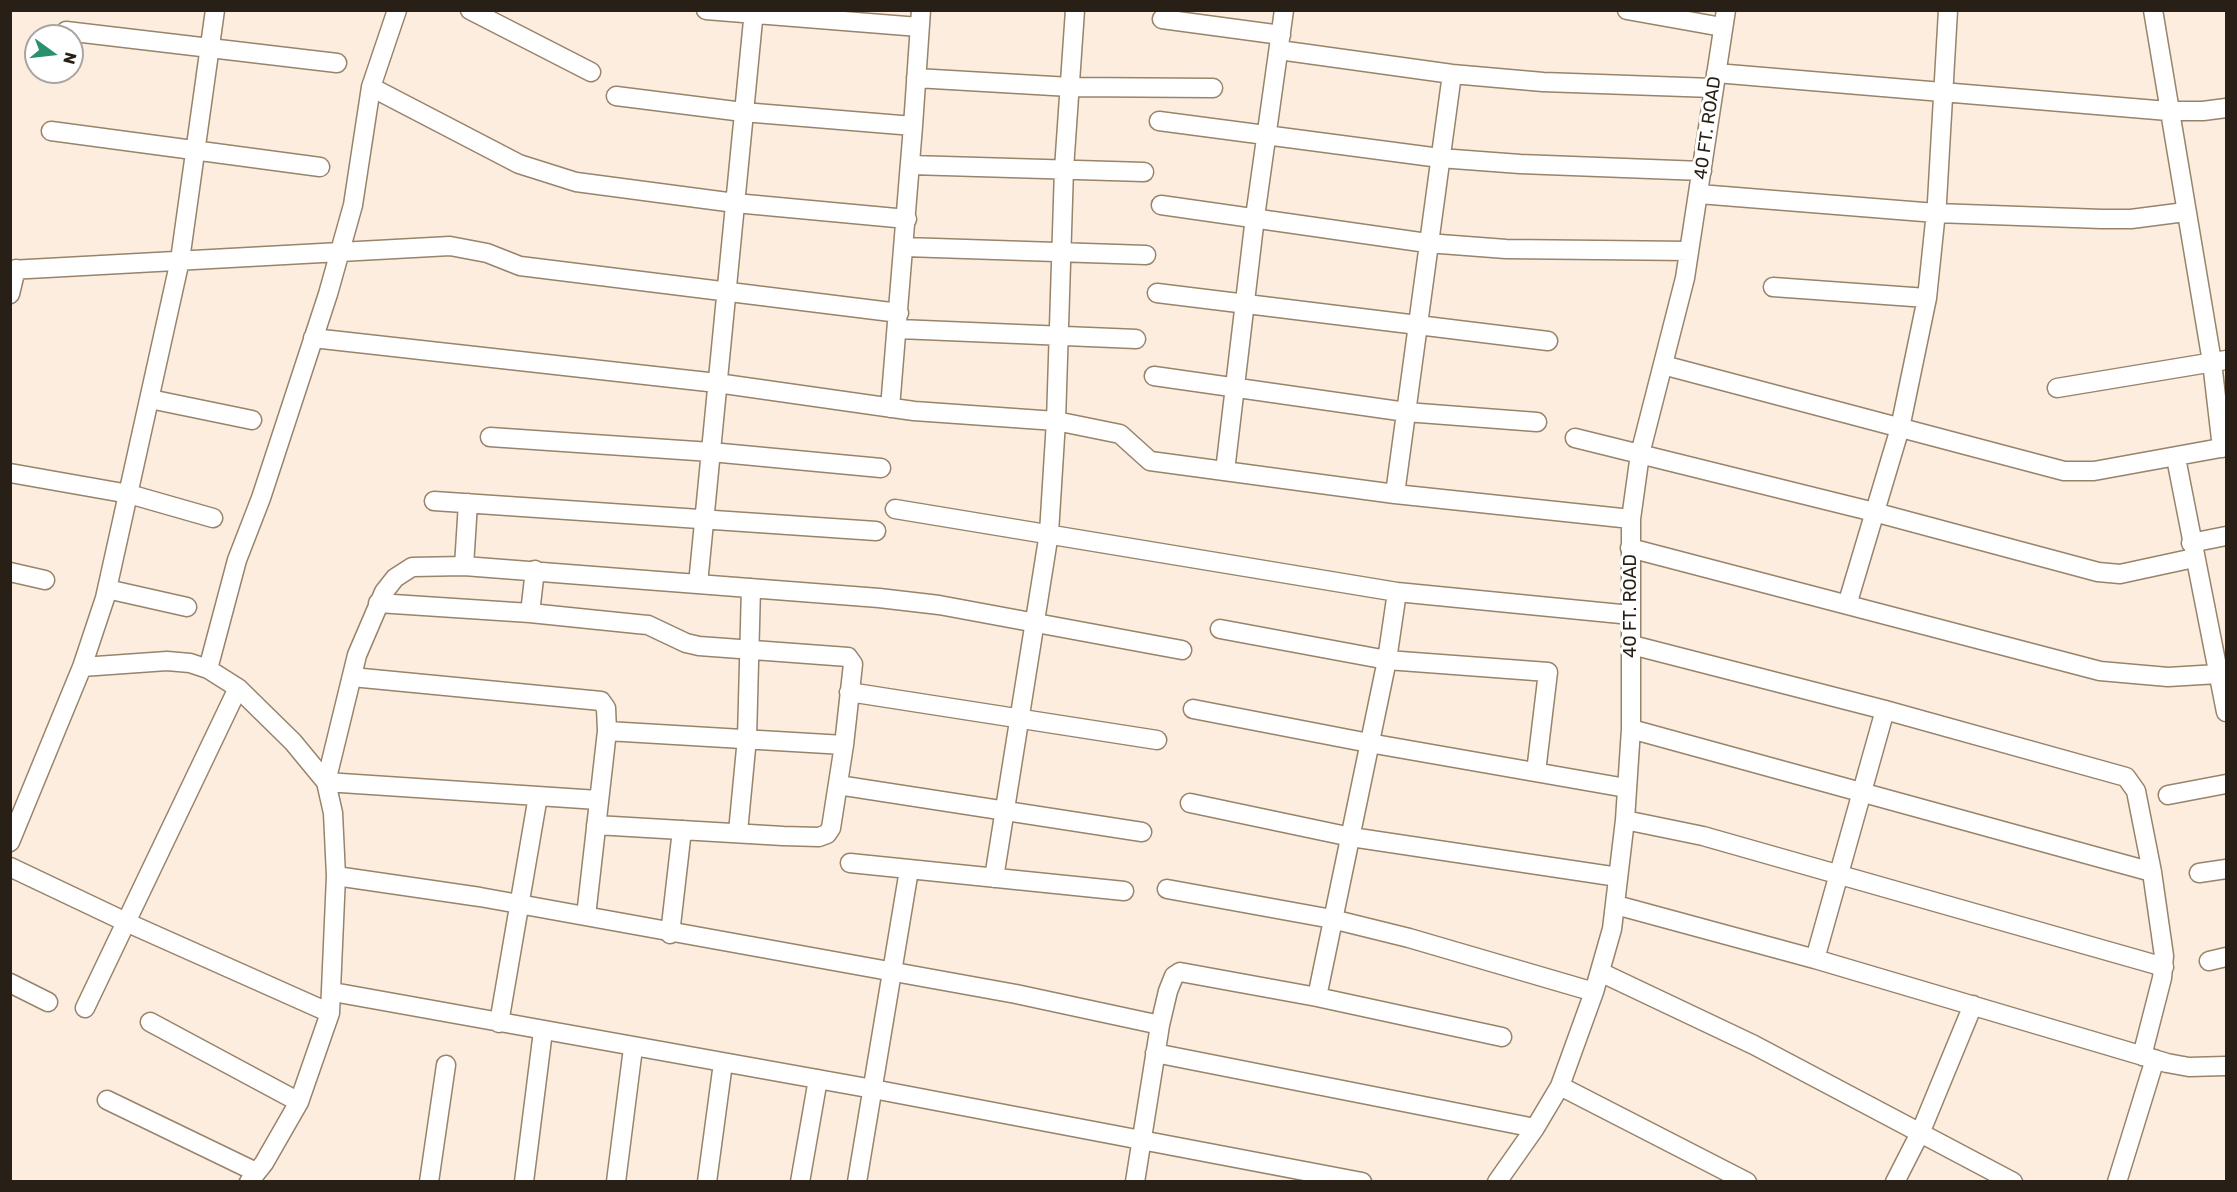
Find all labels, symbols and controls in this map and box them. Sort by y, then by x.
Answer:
north arrow [24,24,84,84]
text: N [59,50,81,66]
street label: 40 FT. ROAD [1690,75,1726,181]
street label: 40 FT. ROAD [1620,554,1642,658]

